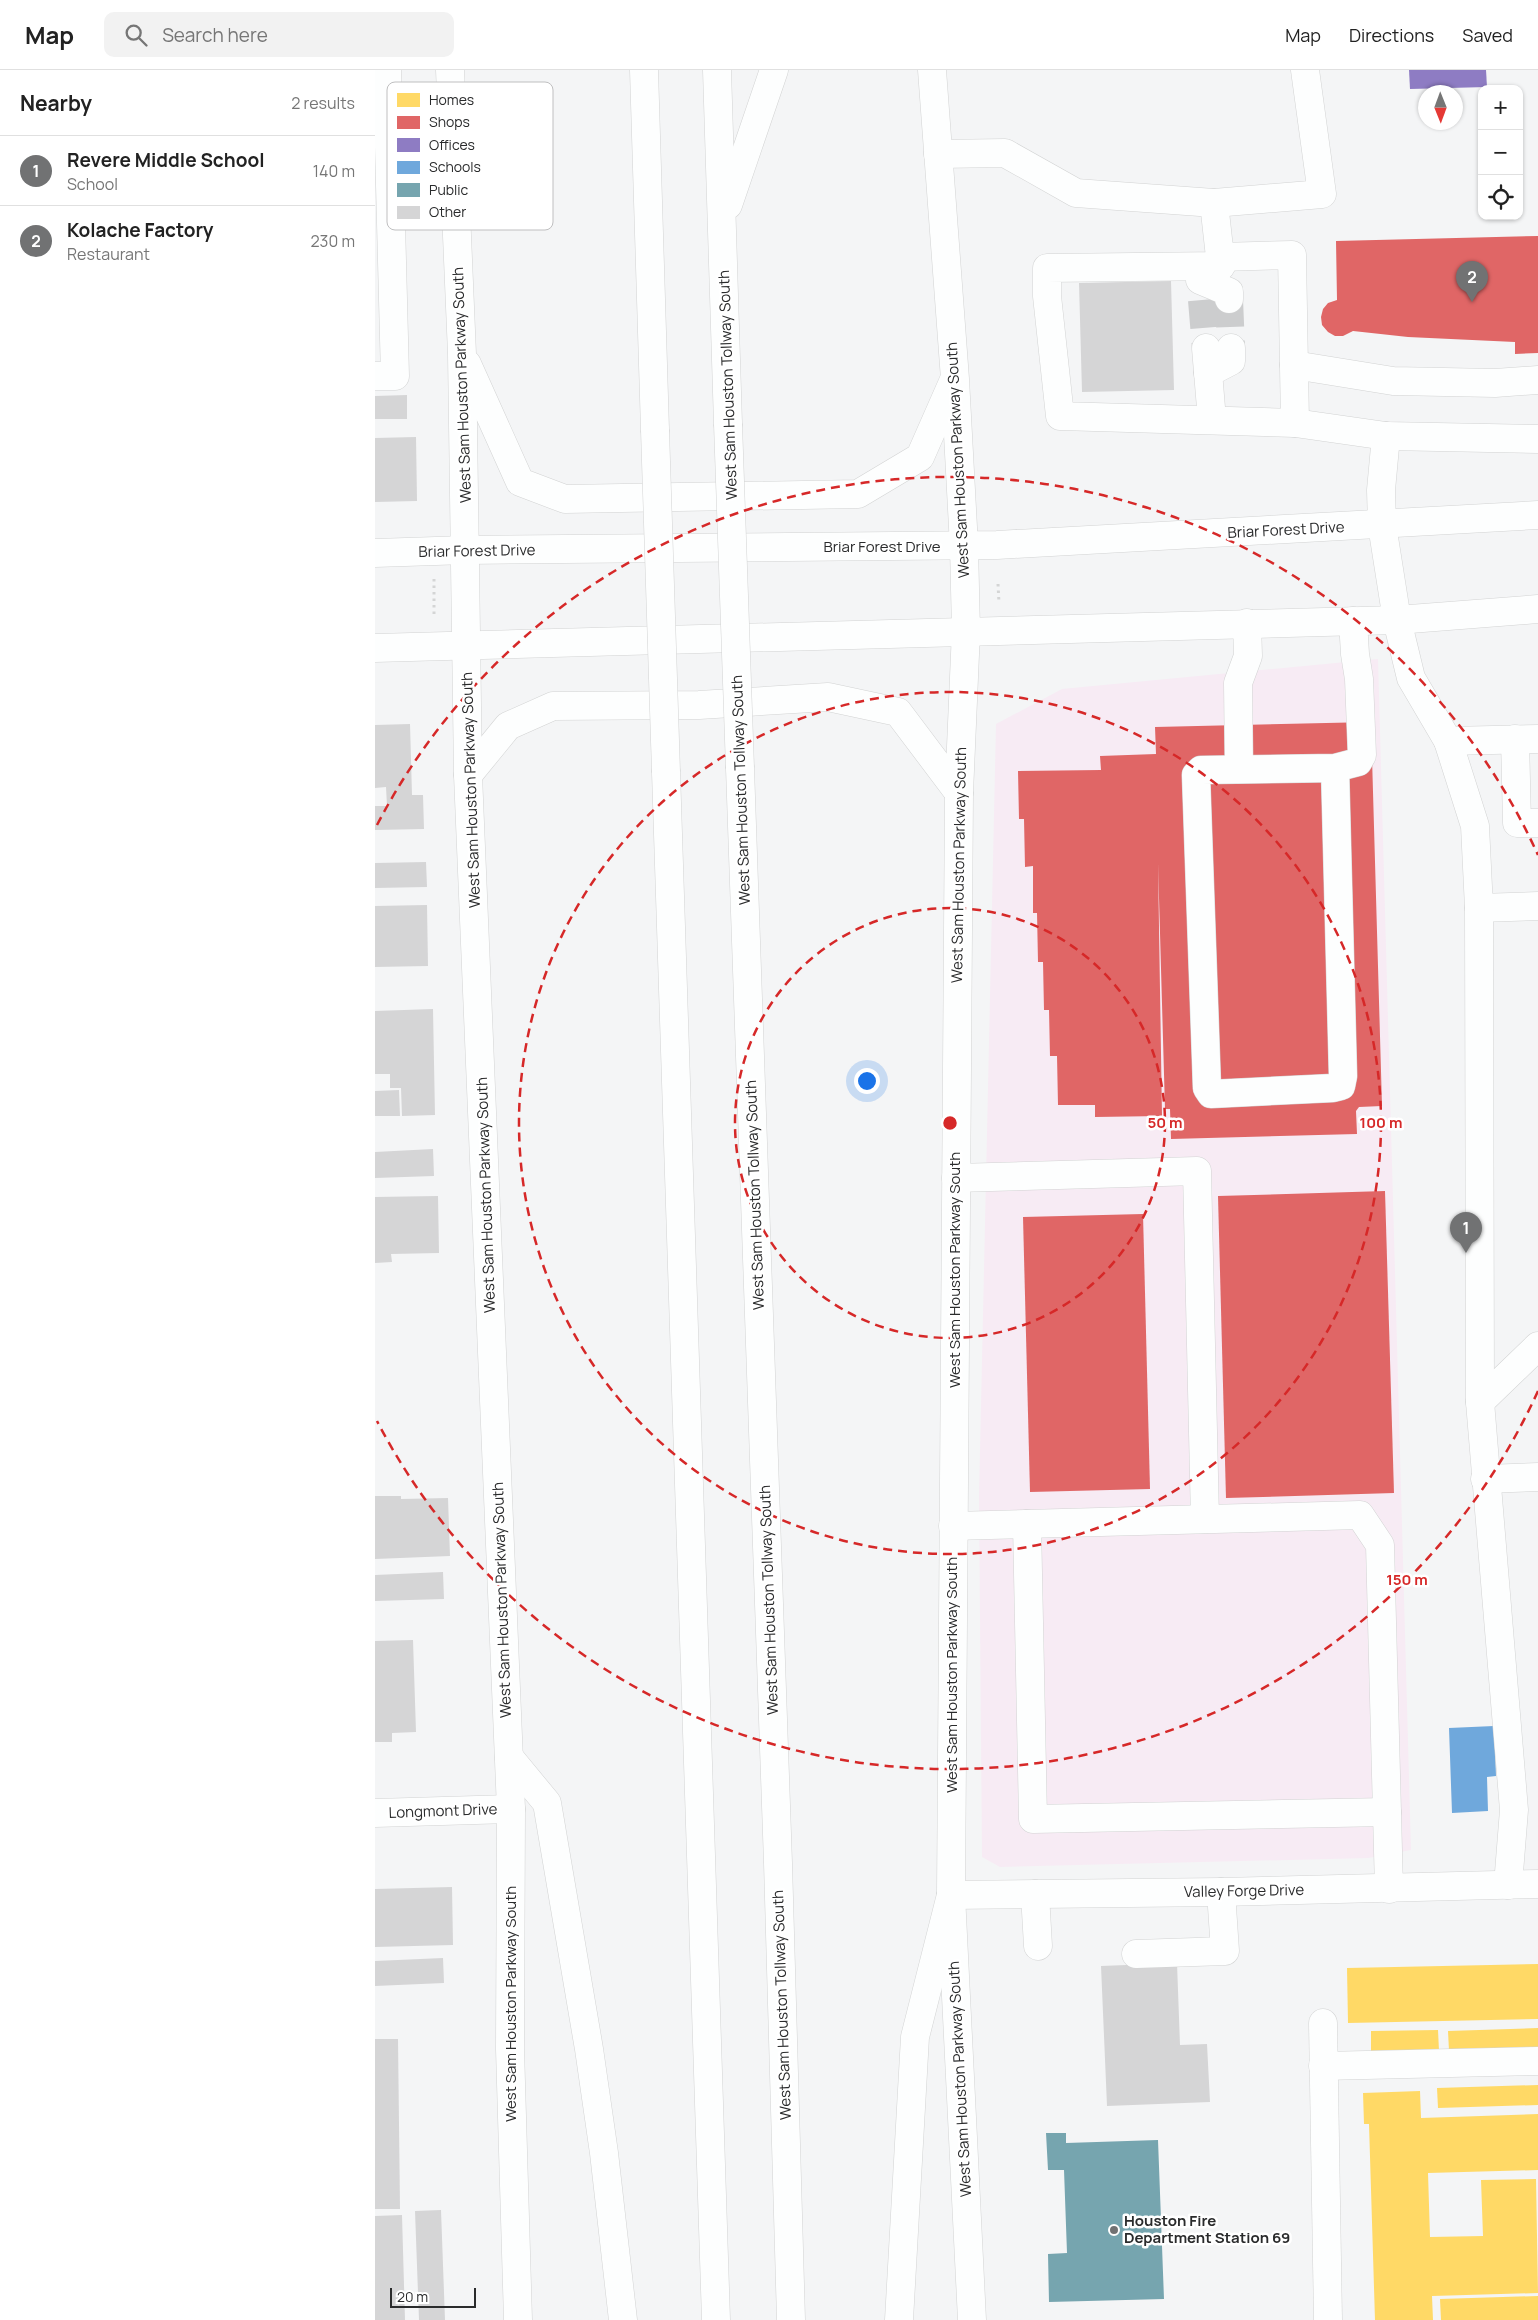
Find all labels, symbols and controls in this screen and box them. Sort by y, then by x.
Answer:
search box [104,12,454,57]
text: Map [25,18,74,51]
icon: search [122,21,150,49]
text: Search here [162,22,268,48]
text: Map [1285,23,1321,47]
text: Directions [1349,23,1434,47]
text: Saved [1462,23,1513,47]
legend [387,82,553,230]
north arrow [1418,85,1463,130]
map controls [1478,85,1523,220]
button: + [1478,85,1523,130]
text: Nearby [20,89,92,117]
text: Homes [429,90,474,109]
text: 2 results [291,92,355,114]
text: Shops [429,112,470,131]
button: − [1478,130,1523,175]
text: Offices [429,135,475,154]
text: Revere Middle School [67,147,265,173]
text: Schools [429,157,481,176]
text: 1 [32,160,40,182]
text: 140 m [313,160,355,182]
text: School [67,173,118,195]
button: locate [1478,175,1523,220]
text: Public [429,180,469,199]
text: Other [429,202,466,221]
text: Kolache Factory [67,217,213,243]
text: 2 [31,230,41,252]
text: 230 m [311,230,355,252]
text: Restaurant [67,243,150,265]
pin: 2 [1456,261,1488,302]
street label: West Sam Houston Parkway South [447,267,476,503]
street label: West Sam Houston Tollway South [713,270,742,500]
street label: West Sam Houston Parkway South [941,341,974,579]
street label: Briar Forest Drive [1227,516,1345,543]
street label: Briar Forest Drive [823,536,941,557]
street label: Briar Forest Drive [418,539,536,562]
street label: West Sam Houston Parkway South [456,672,485,908]
street label: West Sam Houston Tollway South [726,675,755,905]
street label: West Sam Houston Parkway South [946,747,971,983]
your location [854,1068,880,1094]
street label: West Sam Houston Parkway South [471,1077,500,1313]
street label: West Sam Houston Tollway South [740,1080,769,1310]
text: 50 m [1147,1112,1183,1133]
text: 100 m [1360,1112,1402,1133]
centre of rings [941,1114,959,1132]
street label: West Sam Houston Parkway South [944,1152,965,1388]
pin: 1 [1450,1212,1482,1253]
street label: West Sam Houston Parkway South [487,1482,516,1718]
street label: West Sam Houston Tollway South [754,1485,783,1715]
street label: West Sam Houston Parkway South [941,1557,962,1793]
text: 150 m [1386,1569,1428,1590]
street label: Longmont Drive [388,1798,498,1823]
street label: Valley Forge Drive [1184,1879,1305,1902]
street label: West Sam Houston Parkway South [500,1886,521,2122]
street label: West Sam Houston Tollway South [767,1890,796,2120]
street label: West Sam Houston Parkway South [943,1960,976,2198]
place label: Houston Fire Department Station 69 [1124,2210,1290,2248]
marker: Houston Fire Department Station 69 [1108,2224,1120,2236]
scale bar [390,2285,476,2308]
text: 20 m [397,2287,428,2306]

